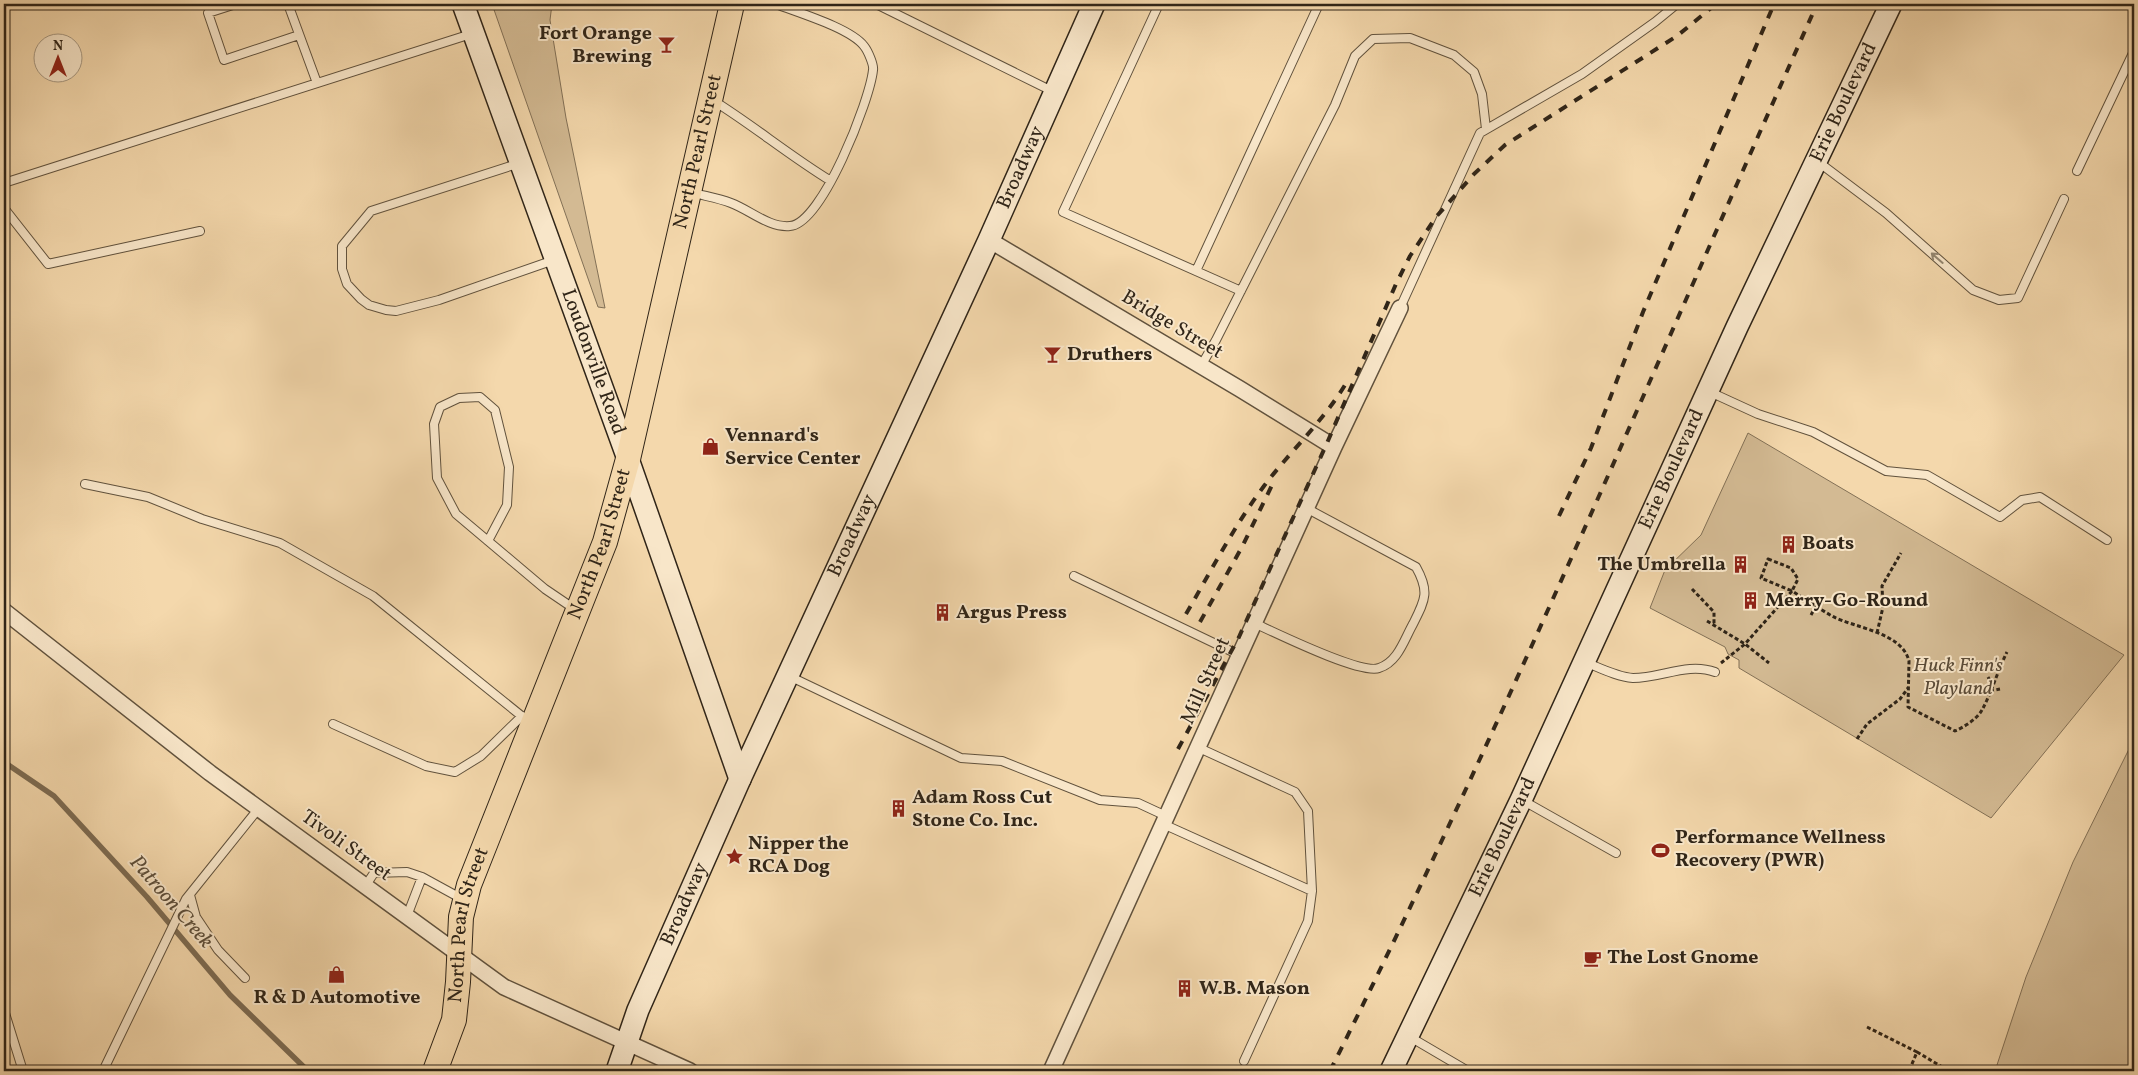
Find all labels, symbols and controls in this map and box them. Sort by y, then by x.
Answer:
place label: Fort Orange Brewing [539,20,652,71]
north arrow [32,32,82,82]
bar icon: Fort Orange Brewing [656,35,676,55]
text: N [53,37,63,56]
street label: Erie Boulevard [1803,38,1884,167]
street label: North Pearl Street [667,71,730,232]
street label: Broadway [990,121,1052,214]
one-way arrow [1930,252,1943,264]
street label: Bridge Street [1116,284,1228,366]
street label: Loudonville Road [554,285,632,439]
place label: Druthers [1067,341,1153,369]
bar icon: Druthers [1043,345,1063,365]
street label: Erie Boulevard [1632,405,1712,534]
place label: Vennard's Service Center [725,422,861,473]
shop icon: Vennard's Service Center [701,437,721,457]
street label: North Pearl Street [561,465,639,624]
street label: Broadway [821,490,884,582]
place label: Boats [1802,530,1854,558]
building icon: Boats [1778,534,1798,554]
place label: The Umbrella [1597,551,1726,579]
building icon: The Umbrella [1730,555,1750,575]
place label: Merry-Go-Round [1765,587,1928,615]
building icon: Merry-Go-Round [1741,591,1761,611]
place label: Argus Press [956,599,1067,627]
building icon: Argus Press [932,603,952,623]
street label: Mill Street [1174,633,1238,729]
park label: Huck Finn's Playland [1913,652,2003,703]
street label: Erie Boulevard [1462,773,1543,902]
place label: Adam Ross Cut Stone Co. Inc. [912,784,1053,835]
building icon: Adam Ross Cut Stone Co. Inc. [888,799,908,819]
street label: Tivoli Street [295,804,397,888]
place label: Performance Wellness Recovery (PWR) [1675,824,1886,875]
place label: Nipper the RCA Dog [748,830,849,881]
sports icon: Performance Wellness Recovery (PWR) [1651,840,1671,860]
street label: North Pearl Street [442,843,497,1004]
place icon: Nipper the RCA Dog [724,846,744,866]
water label: Patroon Creek [122,849,220,955]
street label: Broadway [654,858,715,950]
place label: The Lost Gnome [1607,944,1758,972]
cafe icon: The Lost Gnome [1583,948,1603,968]
shop icon: R & D Automotive [327,964,347,984]
place label: W.B. Mason [1199,975,1310,1003]
building icon: W.B. Mason [1175,979,1195,999]
place label: R & D Automotive [254,984,420,1012]

